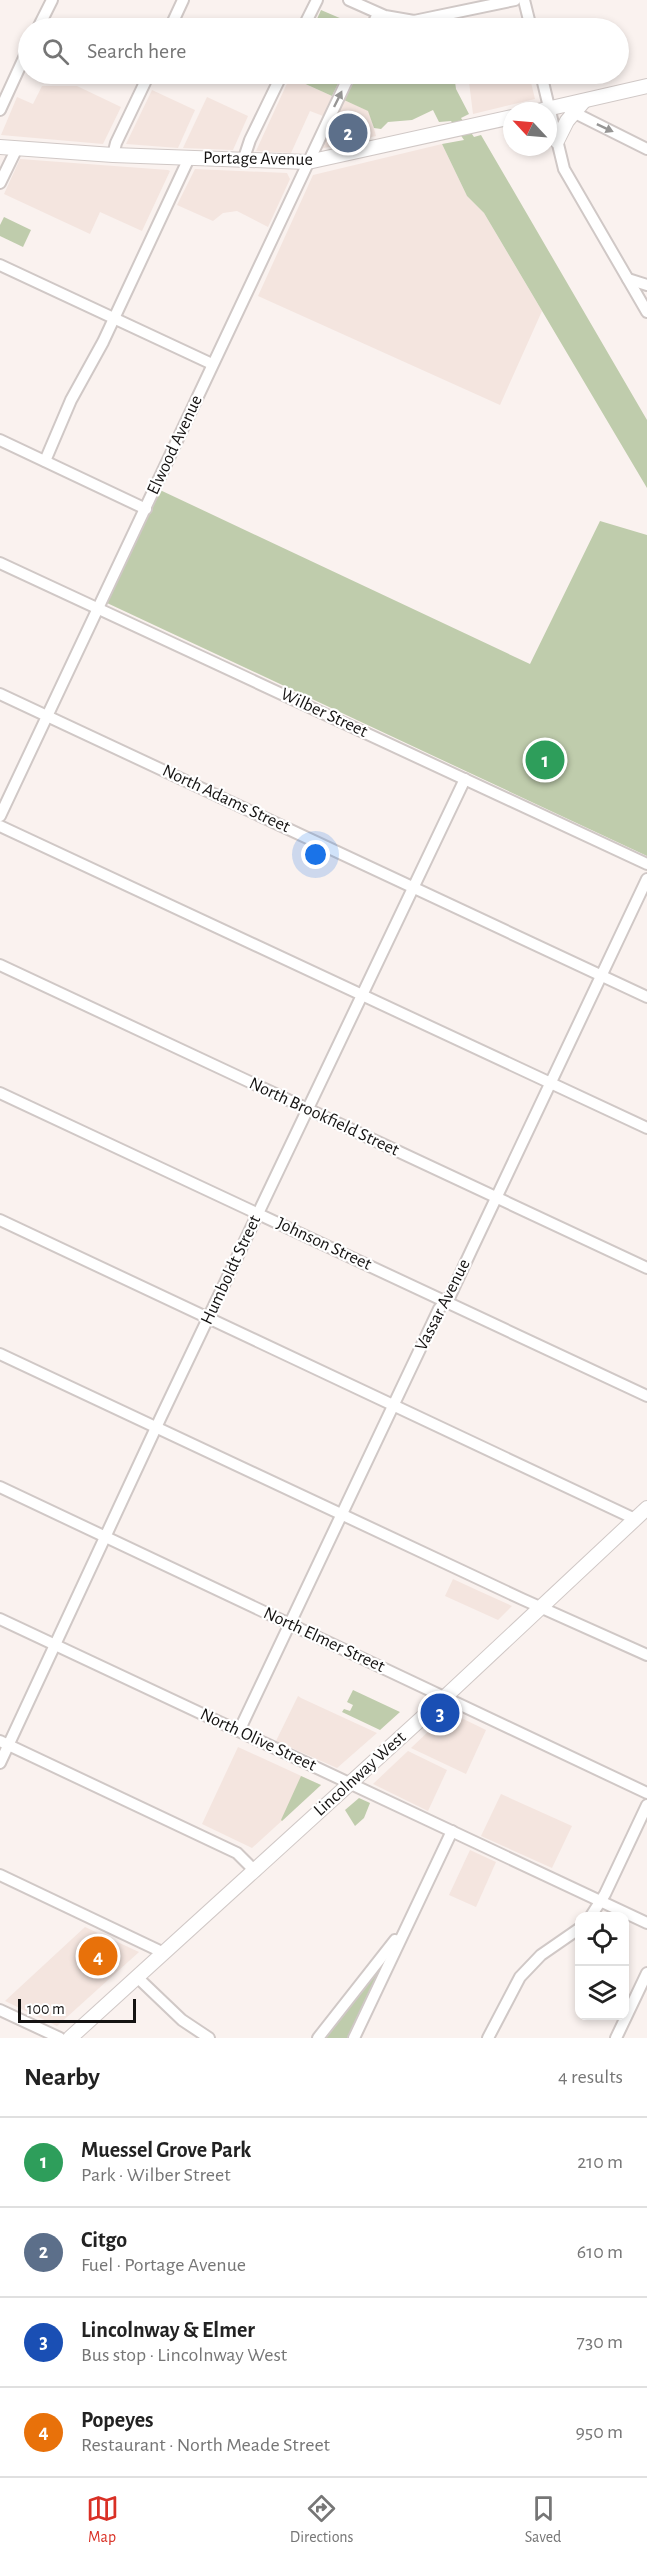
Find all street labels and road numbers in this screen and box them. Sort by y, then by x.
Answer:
street label: Portage Avenue [203,149,313,169]
street label: Elwood Avenue [144,393,206,497]
street label: Wilber Street [278,685,370,741]
street label: North Adams Street [159,762,293,837]
street label: North Brookfield Street [246,1074,402,1160]
street label: Humboldt Street [198,1212,264,1327]
street label: Johnson Street [274,1214,374,1274]
street label: Vassar Avenue [412,1256,474,1354]
street label: North Elmer Street [261,1604,388,1676]
street label: North Olive Street [197,1705,319,1775]
street label: Lincolnway West [311,1728,410,1820]

